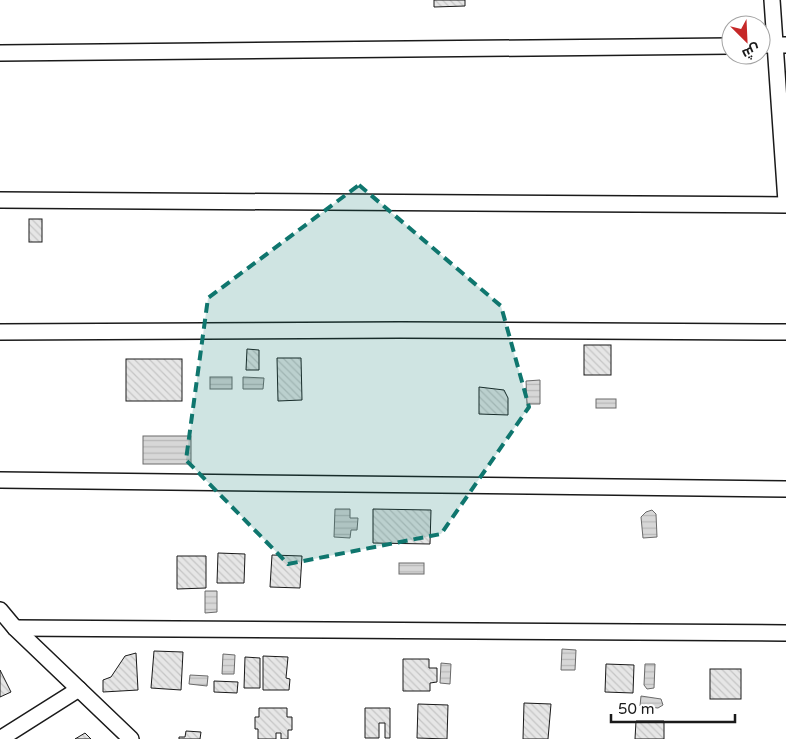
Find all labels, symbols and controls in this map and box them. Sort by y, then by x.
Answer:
north arrow [721,15,771,65]
text: ش [739,40,763,63]
scale bar [611,692,735,724]
text: 50 m [618,700,655,718]

